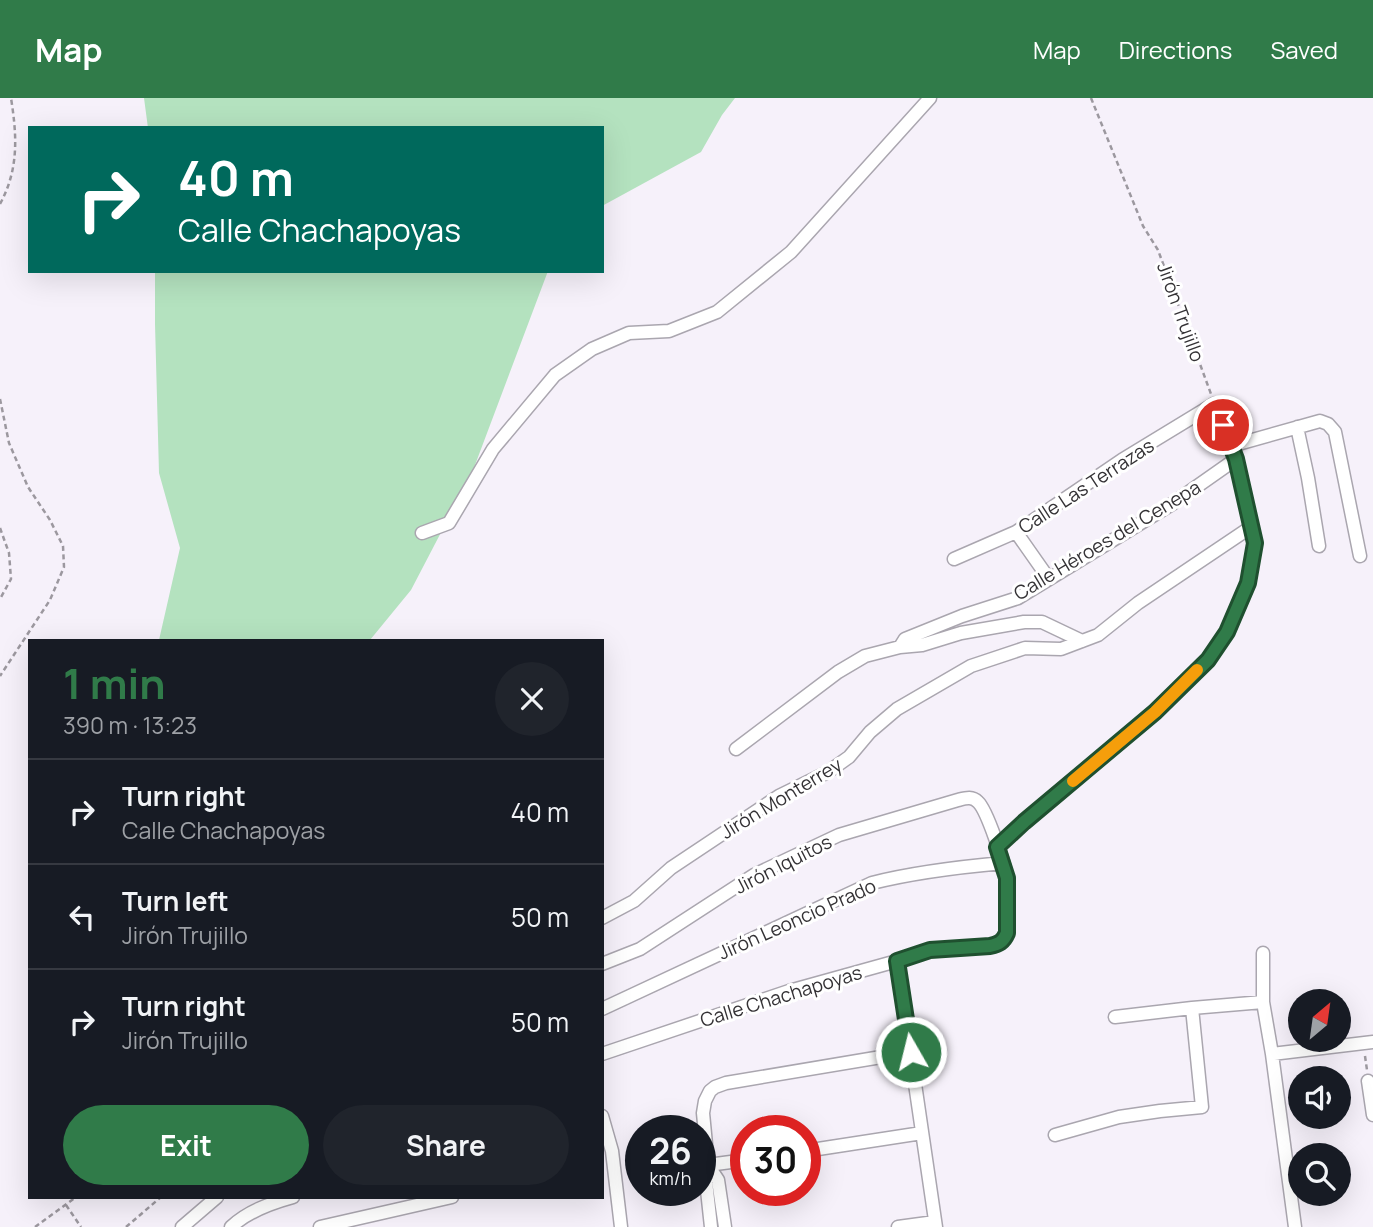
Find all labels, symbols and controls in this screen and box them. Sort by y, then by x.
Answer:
text: Map [35,27,103,72]
text: Map [1033,33,1081,66]
text: Directions [1119,33,1232,66]
text: Saved [1270,33,1338,66]
text: 40 m [178,144,294,211]
icon: right [63,154,154,245]
text: Calle Chachapoyas [178,208,461,252]
street label: Jirón Trujillo [1151,259,1211,365]
pin [1193,395,1253,455]
icon: arrive [1204,406,1242,444]
street label: Calle Las Terrazas [1013,432,1159,540]
street label: Calle Héroes del Cenepa [1009,474,1205,606]
text: 1 min [63,654,166,712]
button: close [495,662,569,736]
text: 390 m · 13:23 [63,709,197,741]
street label: Jirón Monterrey [715,751,847,845]
text: Turn right [122,778,246,814]
icon: right [63,793,101,831]
text: 40 m [511,794,569,830]
text: Calle Chachapoyas [122,814,325,846]
street label: Jirón Iquitos [730,828,836,900]
street label: Jirón Leoncio Prado [714,873,880,965]
text: Turn left [122,883,229,919]
icon: left [63,898,101,936]
text: 50 m [511,899,569,935]
text: Jirón Trujillo [122,919,248,951]
street label: Calle Chachapoyas [697,959,865,1033]
text: Turn right [122,988,246,1024]
north arrow [1288,989,1351,1052]
map controls [1288,989,1351,1206]
icon: right [63,1003,101,1041]
text: 50 m [511,1004,569,1040]
position arrow [874,1015,948,1089]
text: Jirón Trujillo [122,1024,248,1056]
button: sound [1288,1066,1351,1129]
button: Exit [63,1105,309,1185]
button: Share [323,1105,569,1185]
speed limit sign: 30 [730,1115,821,1206]
text: 26 [649,1127,692,1175]
button: search [1288,1143,1351,1206]
text: km/h [650,1166,691,1190]

